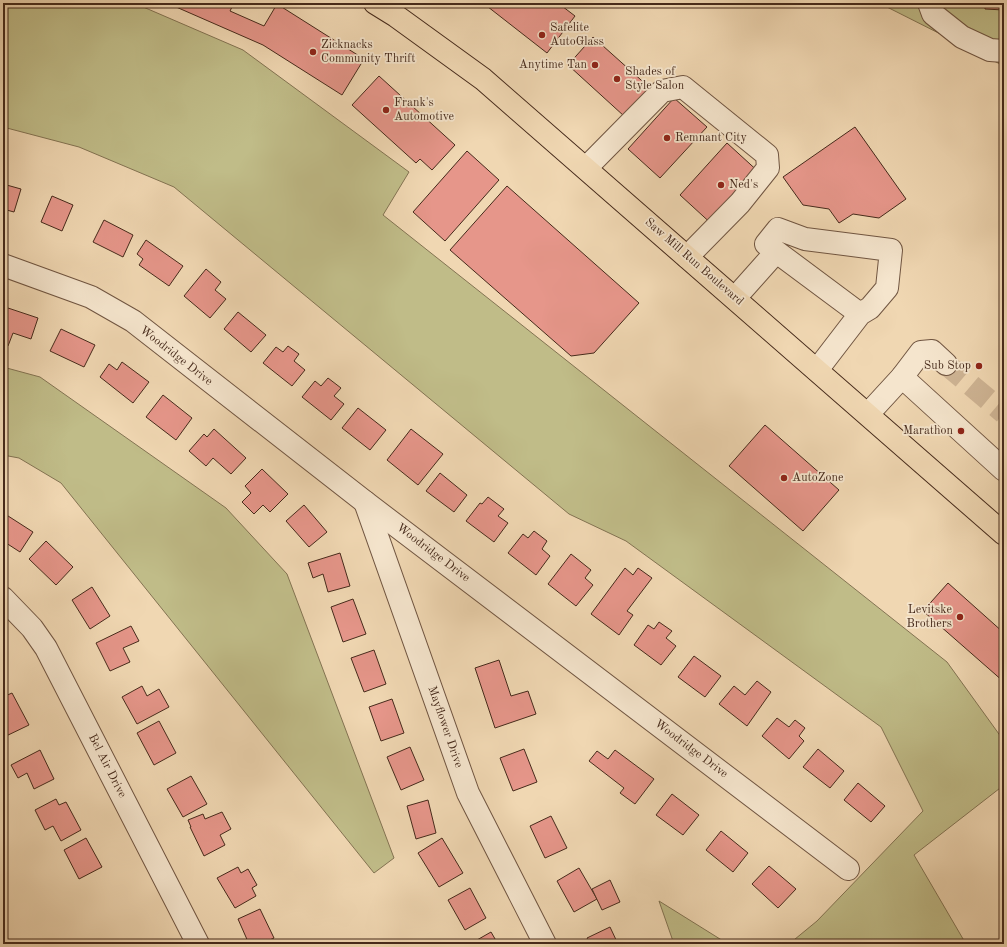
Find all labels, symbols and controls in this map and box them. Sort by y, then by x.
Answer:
place label: Safelite AutoGlass [550,22,604,48]
marker: Safelite AutoGlass [537,30,547,40]
place label: Zicknacks Community Thrift [321,39,416,65]
marker: Zicknacks Community Thrift [308,47,318,57]
place label: Anytime Tan [519,59,588,71]
marker: Anytime Tan [590,60,600,70]
place label: Shades of Style Salon [625,66,685,92]
marker: Shades of Style Salon [612,74,622,84]
place label: Frank's Automotive [394,97,454,123]
marker: Frank's Automotive [381,105,391,115]
place label: Remnant City [675,132,748,144]
marker: Remnant City [662,133,672,143]
place label: Ned's [729,179,758,191]
marker: Ned's [716,180,726,190]
street label: Saw Mill Run Boulevard [642,216,746,308]
street label: Woodridge Drive [137,324,215,388]
place label: Sub Stop [924,360,971,372]
marker: Sub Stop [974,361,984,371]
place label: Marathon [903,425,954,437]
marker: Marathon [956,426,966,436]
place label: AutoZone [792,472,844,484]
marker: AutoZone [779,473,789,483]
street label: Woodridge Drive [394,522,472,585]
place label: Levitske Brothers [906,604,952,630]
marker: Levitske Brothers [955,612,965,622]
street label: Mayflower Drive [425,685,465,770]
street label: Woodridge Drive [652,718,730,781]
street label: Bel Air Drive [86,732,128,800]

